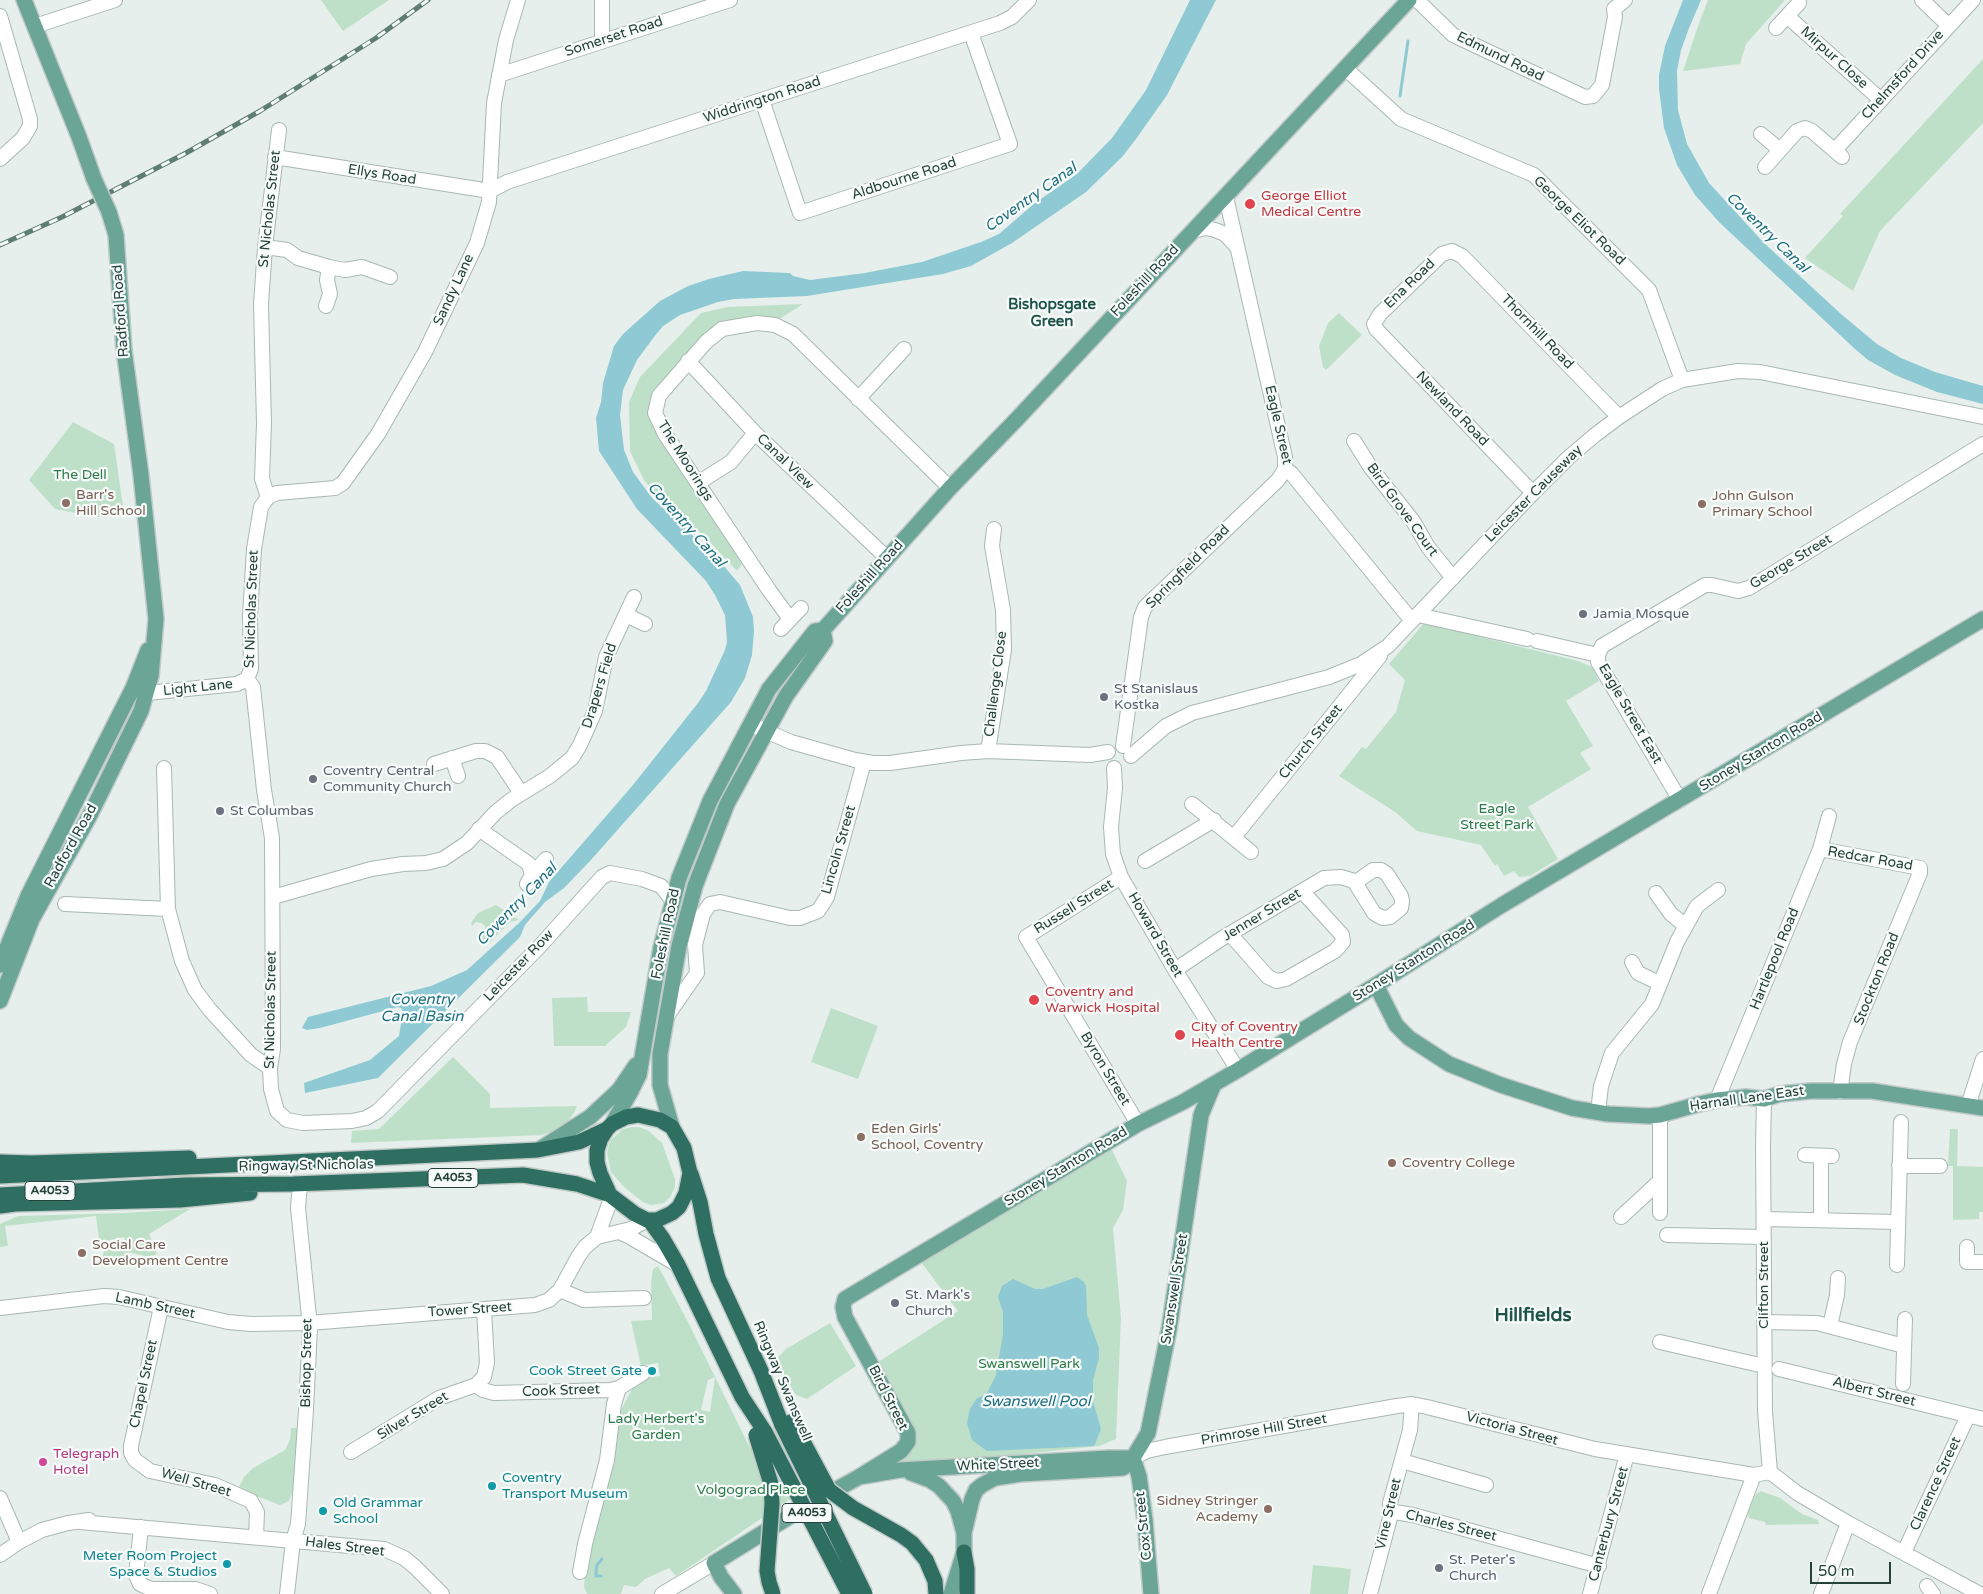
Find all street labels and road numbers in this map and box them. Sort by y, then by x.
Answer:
street label: Somerset Road [563,13,665,61]
street label: Mirpur Close [1797,23,1871,93]
street label: Chelmsford Drive [1858,27,1948,123]
street label: Edmund Road [1454,29,1546,85]
street label: Widdrington Road [701,73,823,127]
street label: St Nicholas Street [255,149,285,269]
street label: Aldbourne Road [849,154,959,204]
street label: Ellys Road [347,161,417,189]
street label: George Eliot Road [1530,173,1628,269]
street label: Foleshill Road [1107,241,1183,321]
street label: Sandy Lane [430,251,478,329]
street label: Ena Road [1381,256,1439,312]
street label: Radford Road [109,264,133,358]
street label: Thornhill Road [1497,291,1577,373]
street label: Newland Road [1412,368,1492,450]
street label: Eagle Street [1261,384,1295,466]
street label: The Moorings [654,418,716,504]
street label: Canal View [753,431,817,493]
street label: Leicester Causeway [1482,442,1586,546]
street label: Bird Grove Court [1363,460,1441,560]
street label: Springfield Road [1143,522,1233,612]
street label: George Street [1747,531,1835,593]
street label: Foleshill Road [833,537,907,617]
street label: St Nicholas Street [242,550,262,668]
street label: Challenge Close [981,630,1011,738]
street label: Drapers Field [579,641,621,731]
street label: Eagle Street East [1594,661,1666,767]
street label: Light Lane [162,676,234,700]
street label: Church Street [1276,701,1346,783]
street label: Stoney Stanton Road [1696,709,1826,795]
street label: Radford Road [41,801,101,891]
street label: Lincoln Street [818,804,860,896]
street label: Redcar Road [1826,843,1914,875]
street label: Russell Street [1031,876,1117,938]
street label: Jenner Street [1220,885,1304,945]
street label: Foleshill Road [648,887,684,981]
street label: Howard Street [1124,890,1186,980]
street label: Hartlepool Road [1747,905,1803,1013]
street label: Stoney Stanton Road [1350,917,1478,1005]
street label: Leicester Row [481,927,557,1005]
street label: Stockton Road [1851,930,1903,1028]
street label: St Nicholas Street [262,951,280,1069]
street label: Byron Street [1076,1029,1134,1109]
street label: Harnall Lane East [1689,1083,1805,1115]
street label: Stoney Stanton Road [1001,1124,1131,1210]
street label: Ringway St Nicholas [238,1156,374,1176]
road number: A4053 [428,1168,478,1188]
road number: A4053 [25,1182,75,1200]
street label: Swanswell Street [1158,1232,1192,1346]
street label: Clifton Street [1756,1241,1772,1329]
street label: Lamb Street [114,1289,196,1323]
street label: Tower Street [428,1299,512,1321]
street label: Bishop Street [298,1318,316,1408]
street label: Ringway Swanswell [749,1318,815,1444]
street label: Chapel Street [126,1338,162,1430]
street label: Bird Street [864,1363,912,1433]
street label: Albert Street [1831,1374,1917,1410]
street label: Cook Street [522,1381,600,1401]
street label: Silver Street [375,1388,451,1444]
street label: Victoria Street [1464,1409,1560,1449]
street label: Primrose Hill Street [1200,1411,1328,1449]
street label: Clarence Street [1907,1434,1965,1534]
street label: White Street [956,1454,1040,1476]
street label: Well Street [159,1465,233,1501]
street label: Canterbury Street [1586,1465,1632,1583]
street label: Vine Street [1373,1476,1405,1552]
street label: Cox Street [1132,1491,1156,1561]
road number: A4053 [782,1504,832,1522]
street label: Charles Street [1404,1507,1498,1545]
street label: Hales Street [304,1534,386,1560]

